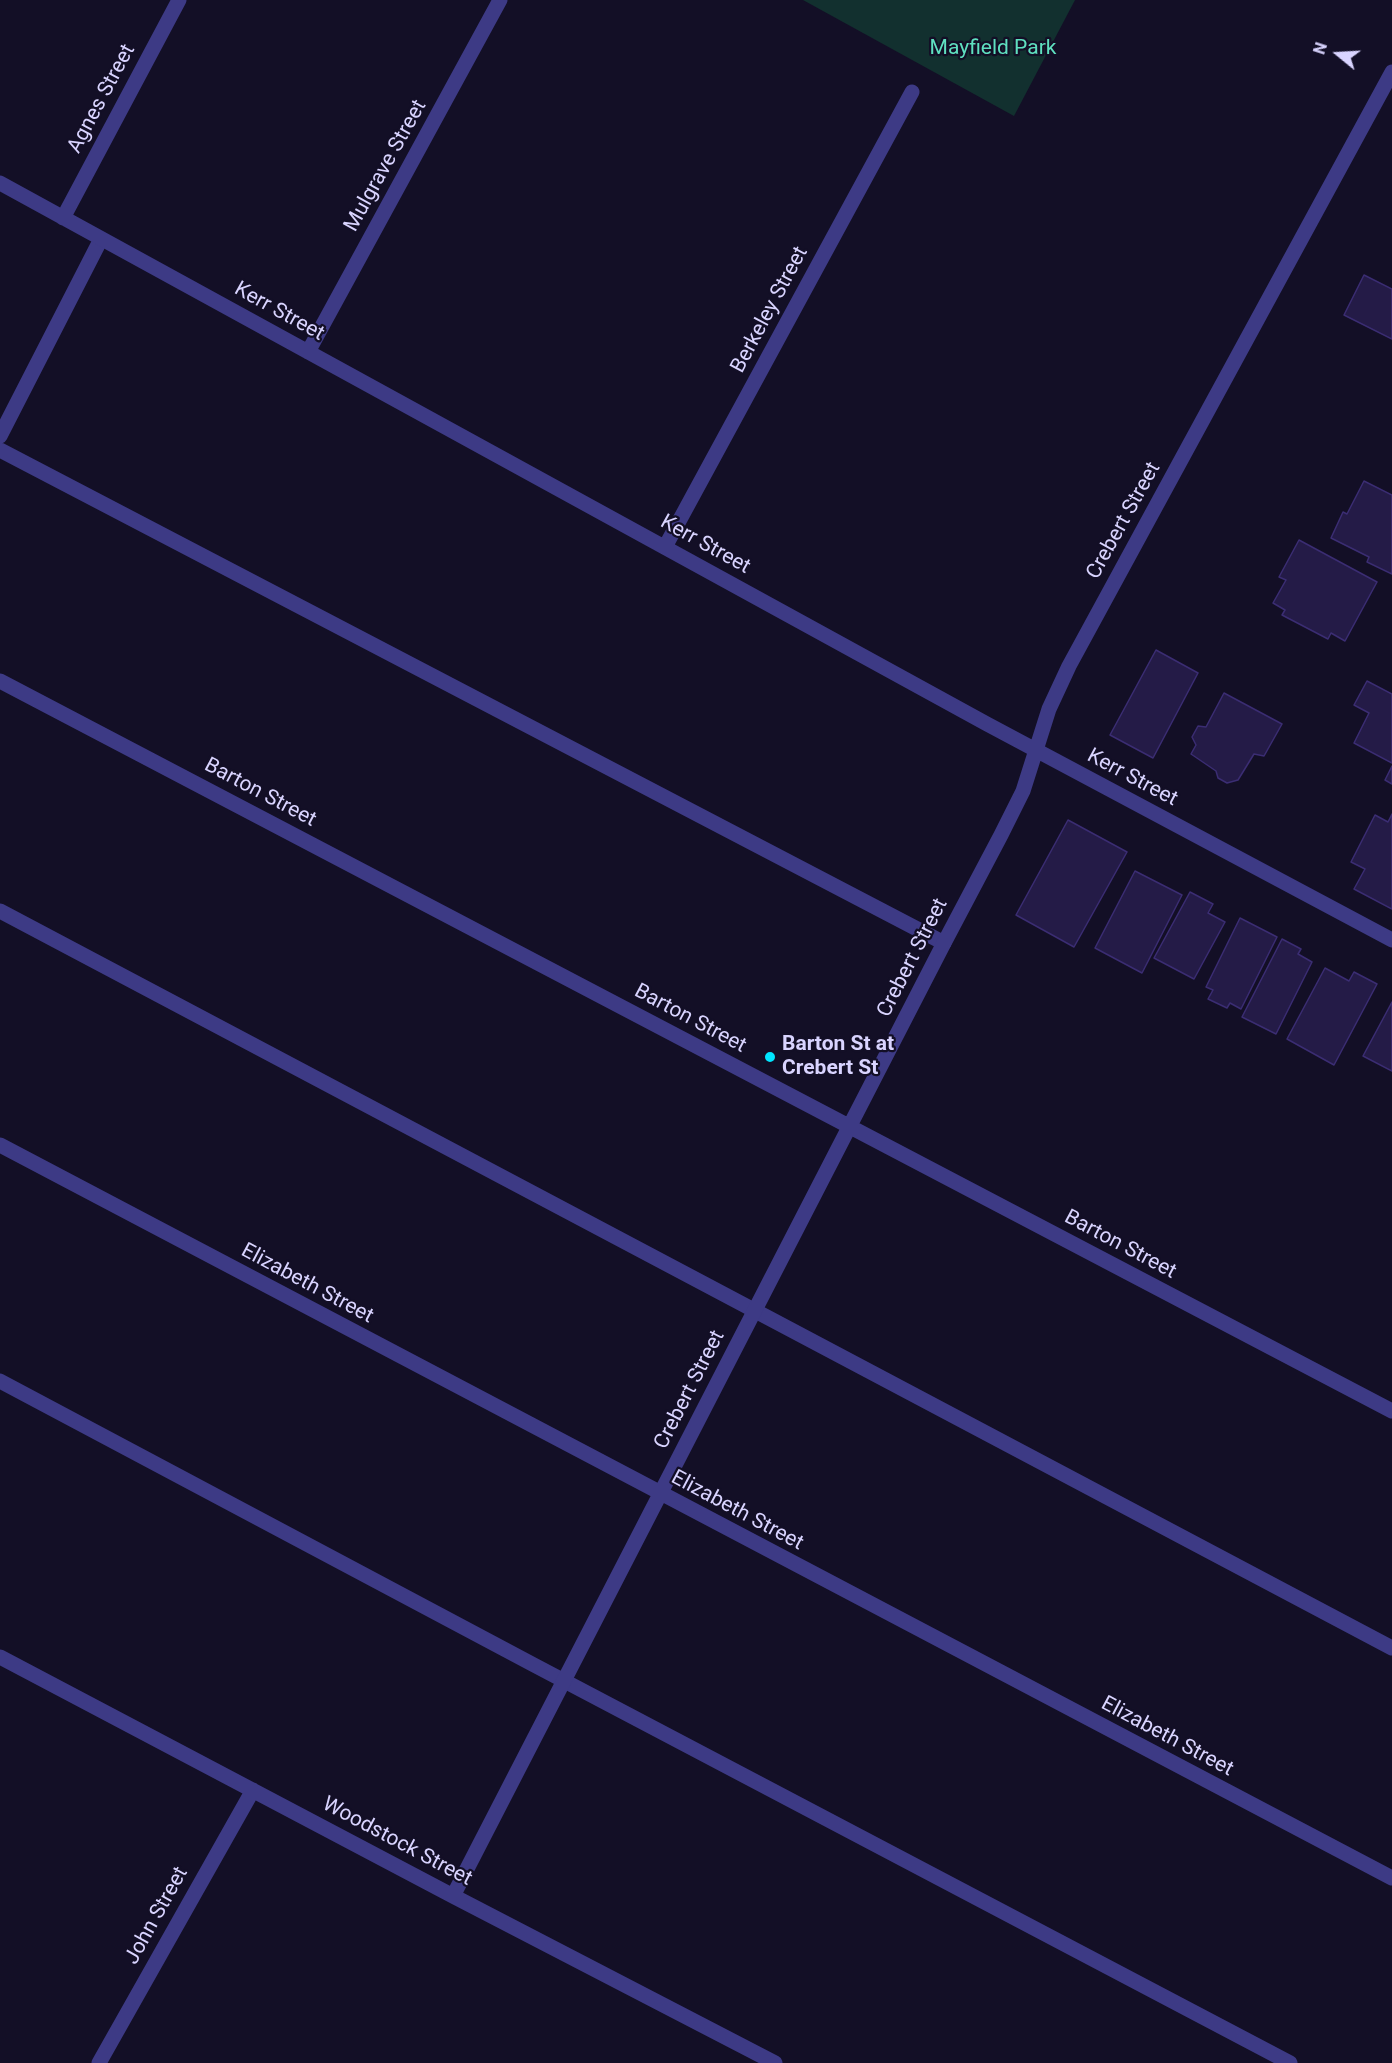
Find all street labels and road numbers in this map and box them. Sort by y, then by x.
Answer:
street label: Agnes Street [63,40,141,158]
street label: Mulgrave Street [339,96,433,236]
street label: Berkeley Street [726,242,814,378]
street label: Kerr Street [230,277,328,347]
street label: Crebert Street [1082,458,1166,584]
street label: Kerr Street [656,510,754,580]
street label: Kerr Street [1082,744,1182,812]
street label: Barton Street [200,753,320,833]
street label: Crebert Street [872,894,954,1022]
street label: Barton Street [630,979,750,1059]
street label: Barton Street [1060,1205,1180,1285]
street label: Elizabeth Street [237,1239,377,1329]
street label: Crebert Street [649,1326,731,1454]
street label: Elizabeth Street [667,1466,807,1556]
street label: Elizabeth Street [1097,1692,1237,1782]
street label: Woodstock Street [318,1792,476,1892]
street label: John Street [120,1863,194,1969]

